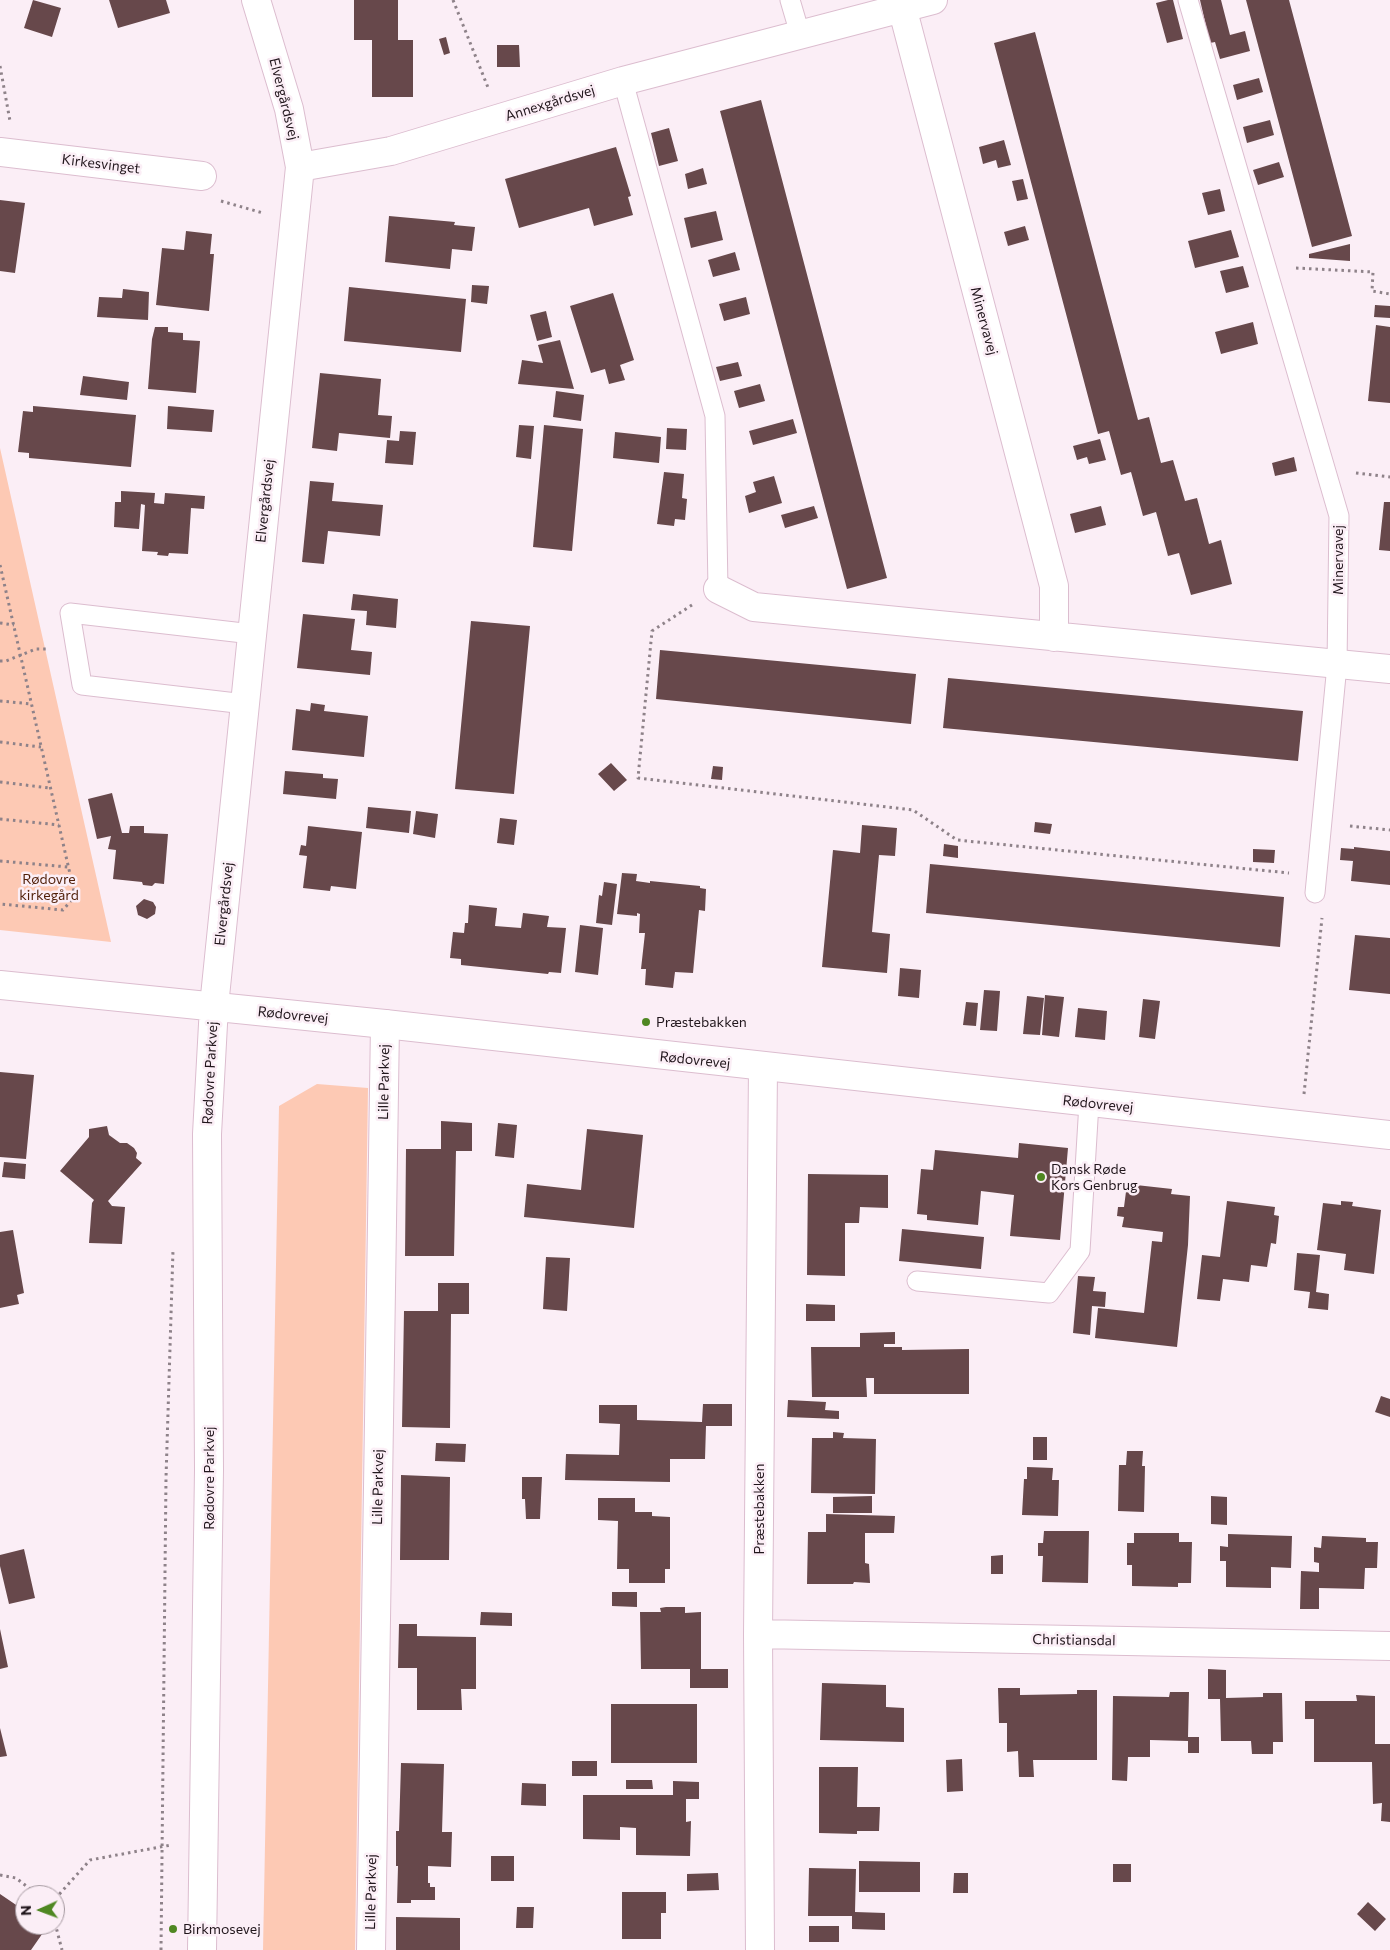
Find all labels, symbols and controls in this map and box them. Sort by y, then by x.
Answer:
street label: Elvergårdsvej [266,56,302,142]
street label: Annexgårdsvej [503,81,597,125]
street label: Kirkesvinget [61,151,141,177]
street label: Minervavej [967,285,1001,357]
street label: Elvergårdsvej [252,458,278,544]
street label: Minervavej [1330,525,1346,595]
street label: Elvergårdsvej [211,861,237,947]
park label: Rødovre kirkegård [19,871,79,904]
street label: Rødovrevej [257,1003,329,1027]
place label: Præstebakken [656,1014,747,1030]
marker: Præstebakken [640,1016,652,1028]
street label: Rødovre Parkvej [199,1021,221,1125]
street label: Lille Parkvej [375,1044,393,1120]
street label: Rødovrevej [659,1048,731,1072]
street label: Rødovrevej [1062,1092,1134,1116]
place label: Dansk Røde Kors Genbrug [1051,1161,1138,1194]
marker: Dansk Røde Kors Genbrug [1035,1171,1047,1183]
street label: Rødovre Parkvej [201,1426,217,1530]
street label: Lille Parkvej [369,1449,387,1525]
street label: Præstebakken [751,1464,767,1554]
street label: Christiansdal [1032,1631,1116,1649]
street label: Lille Parkvej [362,1854,380,1930]
north arrow [15,1885,65,1935]
text: N [17,1905,34,1916]
place label: Birkmosevej [183,1921,261,1937]
marker: Birkmosevej [167,1923,179,1935]

